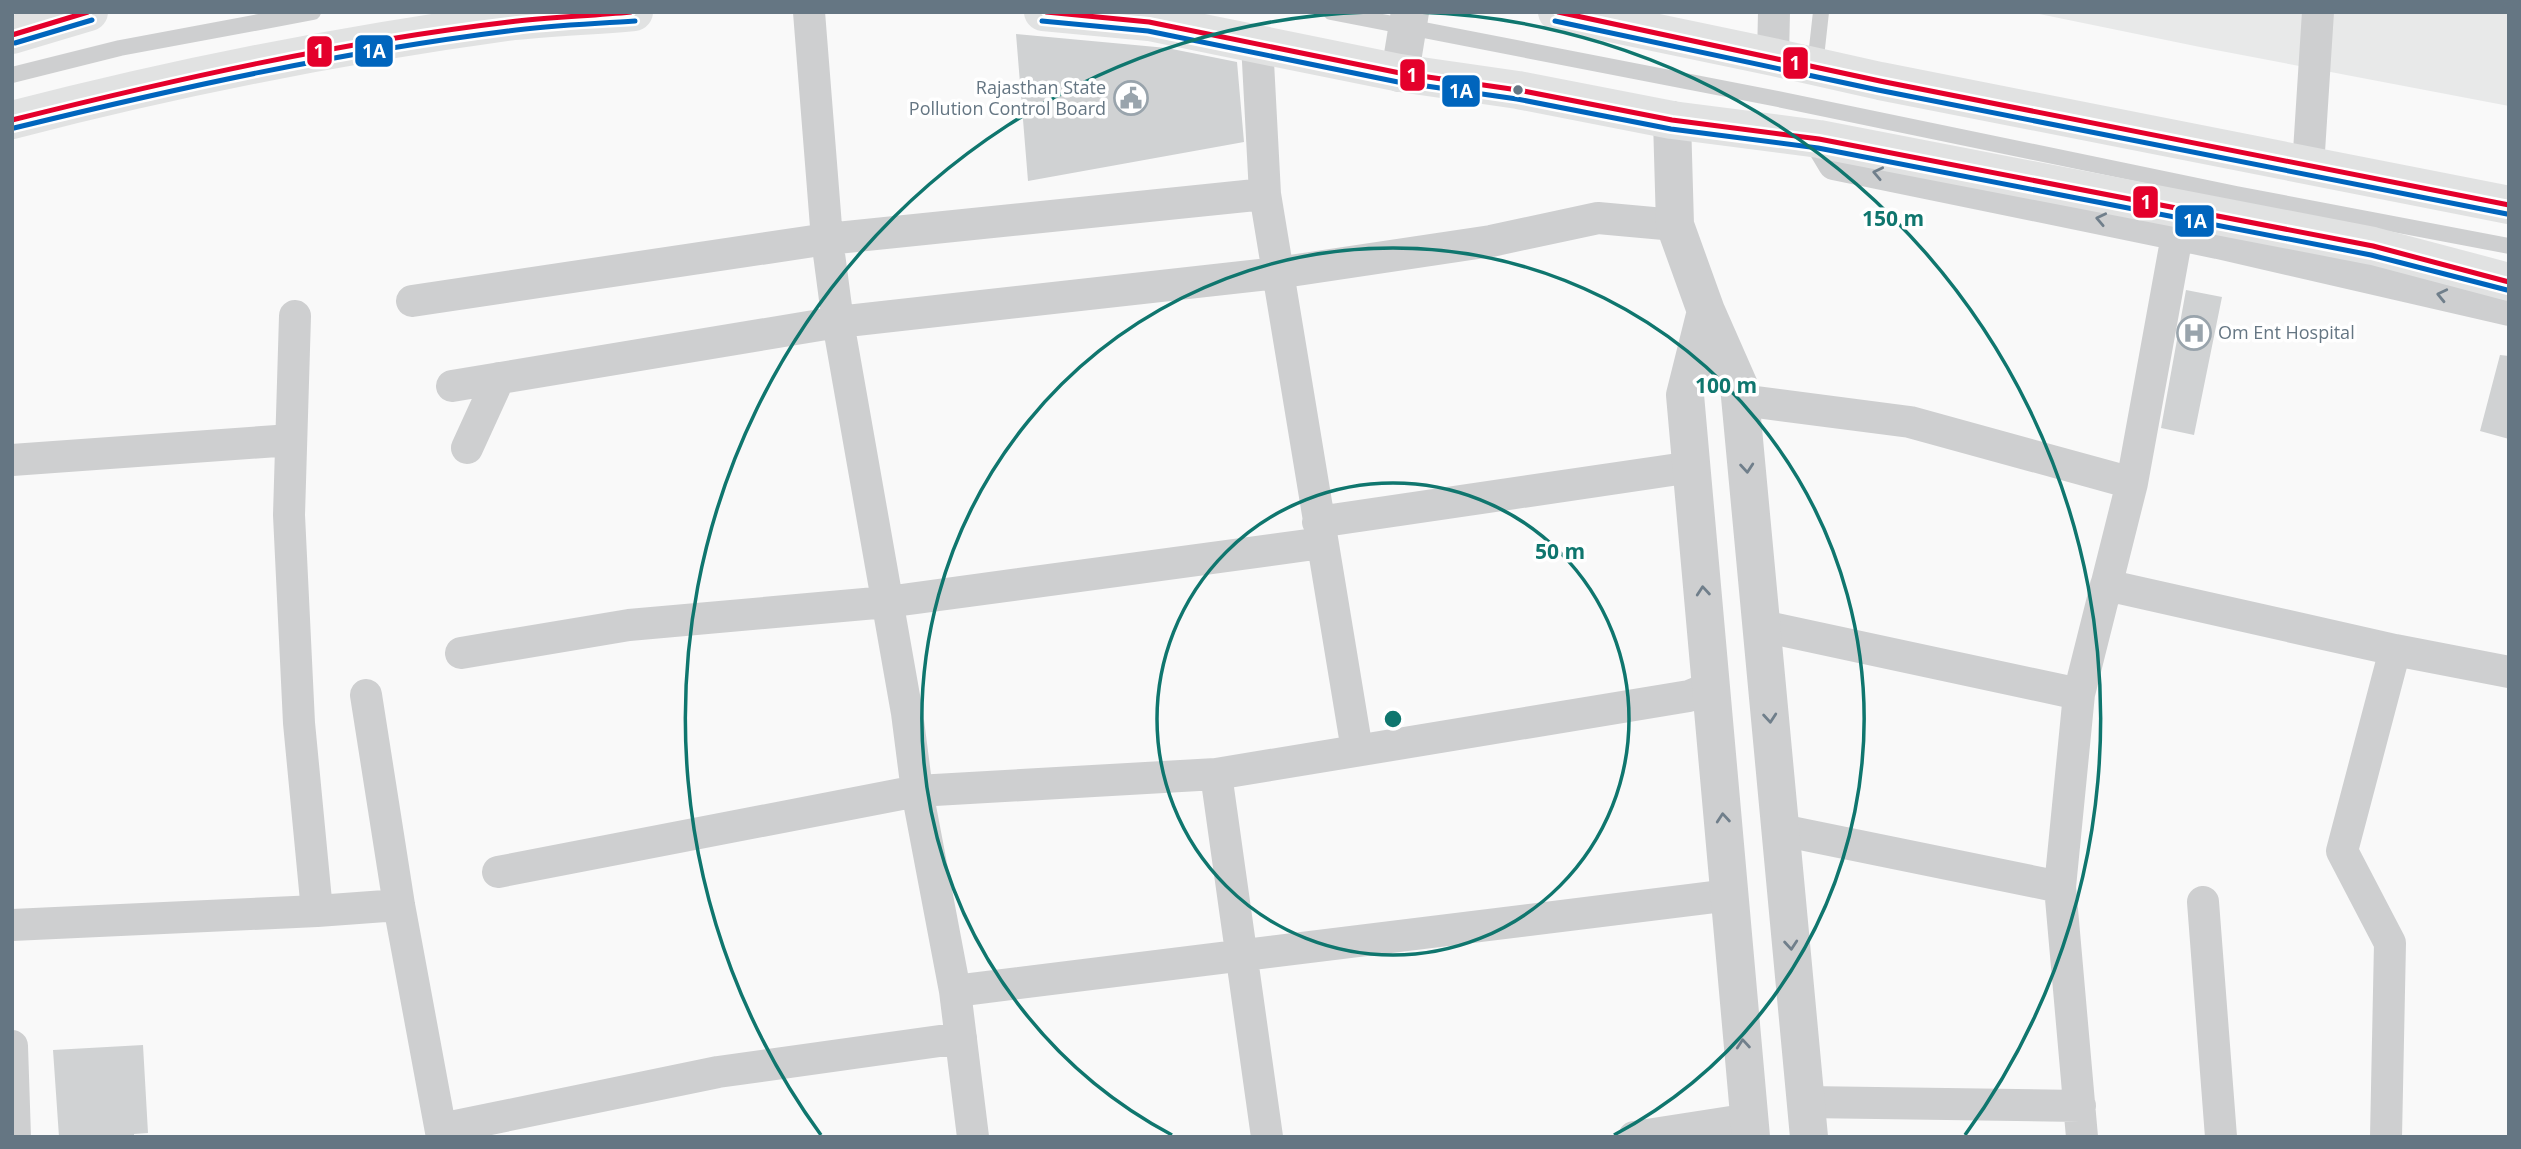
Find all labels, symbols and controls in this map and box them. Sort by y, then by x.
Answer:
line badge: 1A [354,34,394,68]
line badge: 1 [306,35,333,68]
text: 1 [314,38,324,64]
text: 1A [362,38,387,64]
line badge: 1 [1782,46,1809,80]
text: 1 [1790,50,1800,76]
line badge: 1 [1399,58,1426,92]
text: 1 [1407,62,1417,88]
line badge: 1A [1441,74,1481,108]
place label: Rajasthan State Pollution Control Board [909,75,1106,120]
text: 1A [1449,78,1474,104]
public building icon: Rajasthan State Pollution Control Board [1112,79,1150,117]
unlabelled marker [1511,83,1525,97]
one-way arrow [1872,167,1884,182]
line badge: 1 [2132,185,2159,219]
text: 1 [2141,189,2151,215]
text: 150 m [1862,204,1924,232]
line badge: 1A [2174,204,2215,238]
text: 1A [2183,208,2208,234]
one-way arrow [2095,213,2107,228]
one-way arrow [2436,289,2448,303]
hospital icon: Om Ent Hospital [2175,314,2213,352]
place label: Om Ent Hospital [2218,320,2355,344]
text: 100 m [1695,371,1757,399]
one-way arrow [1739,462,1754,473]
text: 50 m [1535,537,1585,565]
one-way arrow [1696,585,1711,596]
centre of rings [1381,707,1405,731]
one-way arrow [1763,713,1778,724]
one-way arrow [1716,812,1731,823]
one-way arrow [1783,940,1798,951]
one-way arrow [1736,1039,1751,1050]

